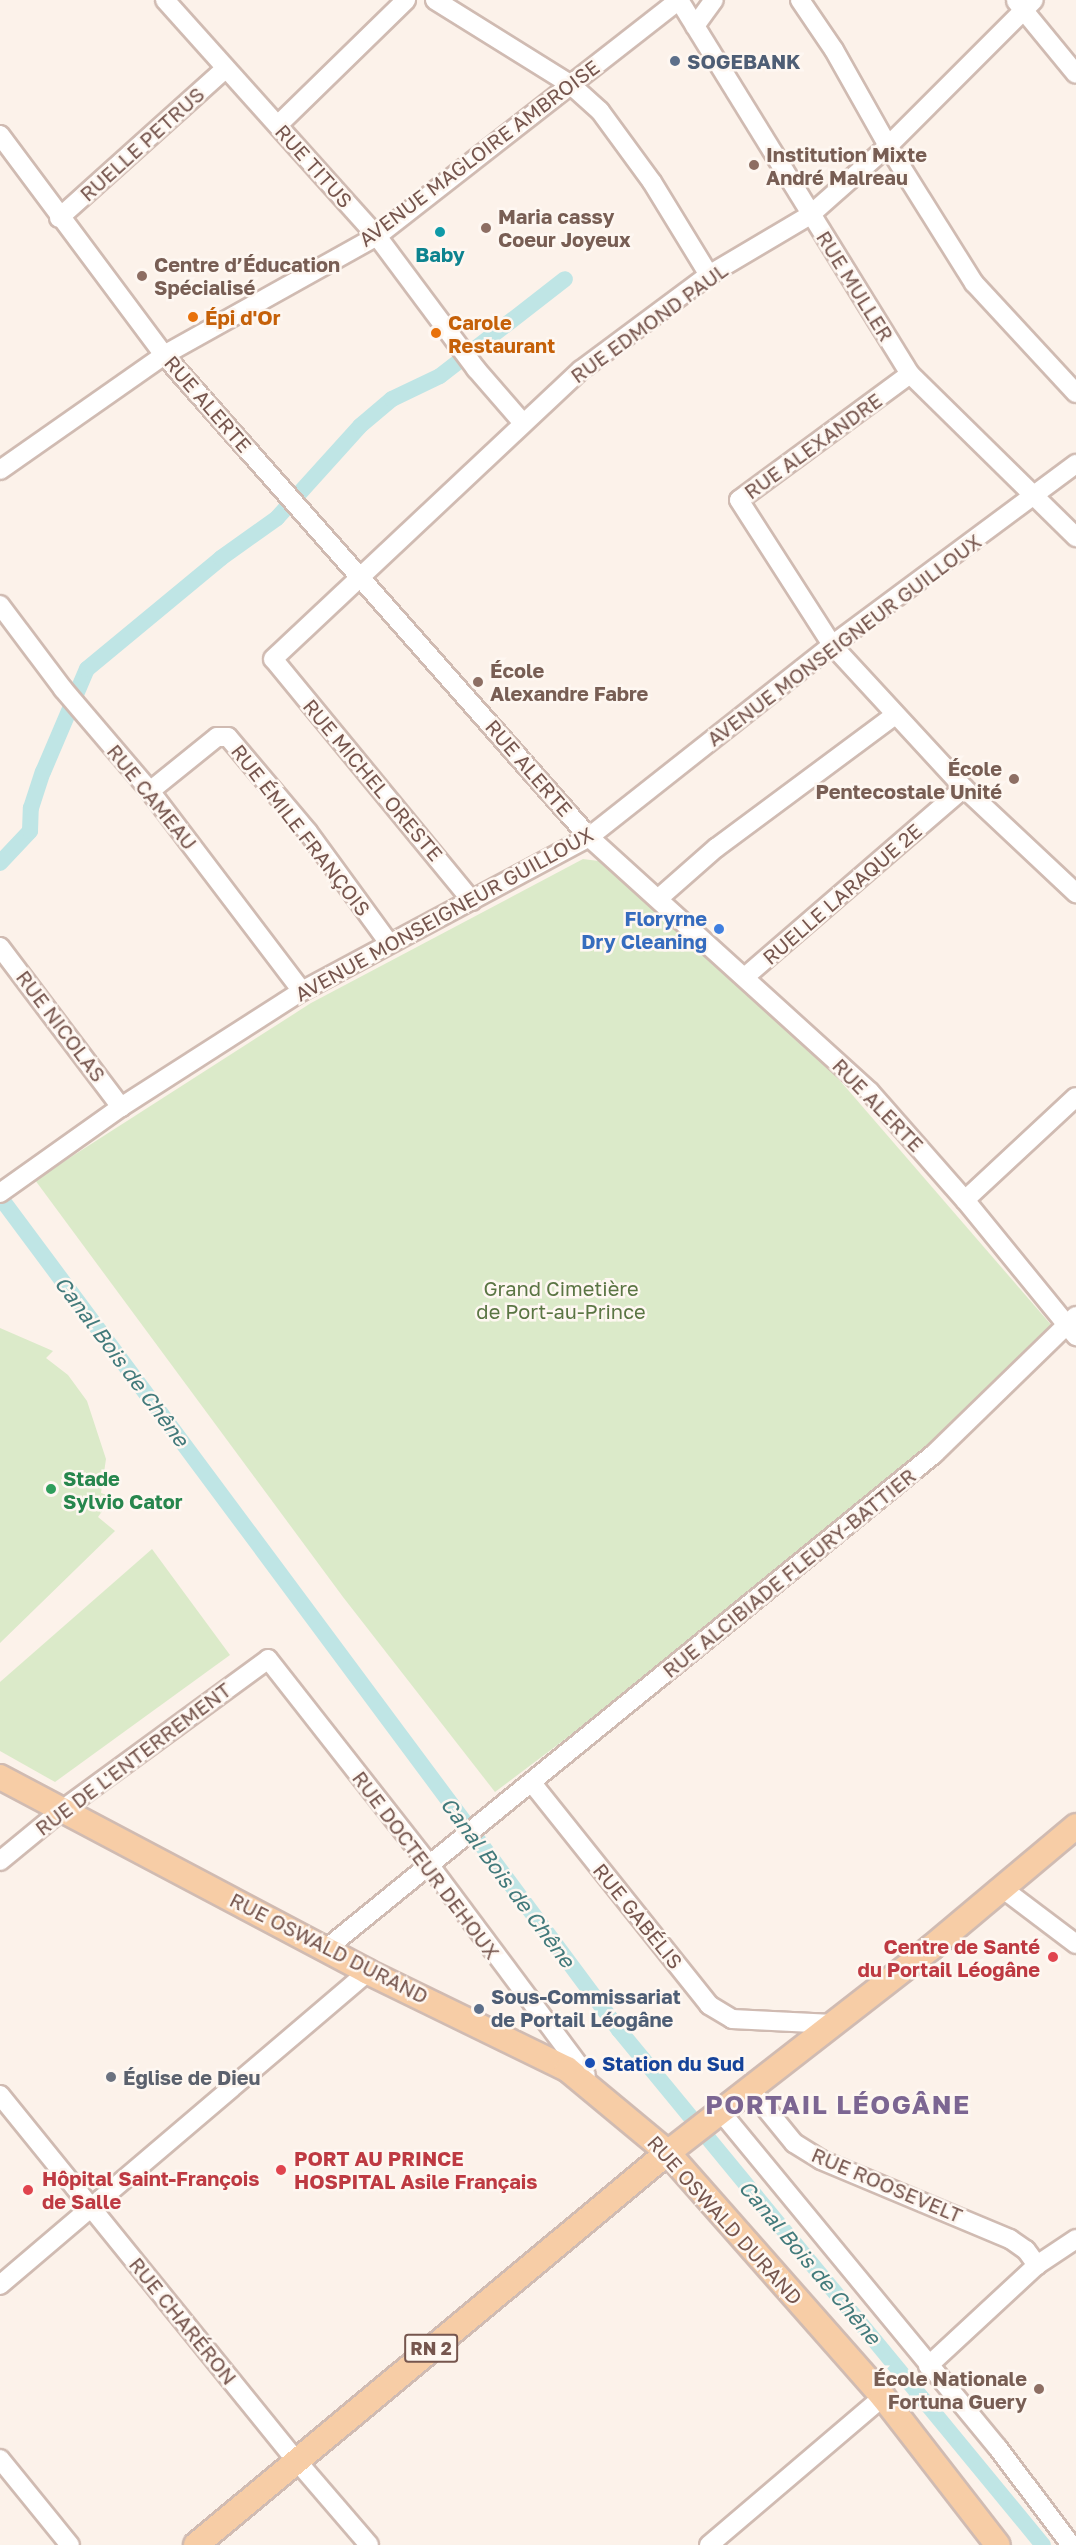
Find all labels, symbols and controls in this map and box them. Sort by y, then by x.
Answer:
place label: SOGEBANK [687,49,801,73]
marker: SOGEBANK [668,54,682,68]
street label: AVENUE MAGLOIRE AMBROISE [354,55,604,251]
street label: RUELLE PETRUS [75,82,209,206]
street label: RUE TITUS [270,119,358,213]
place label: Institution Mixte André Malreau [766,142,927,189]
marker: Institution Mixte André Malreau [747,158,761,172]
place label: Maria cassy Coeur Joyeux [498,204,631,251]
marker: Maria cassy Coeur Joyeux [479,221,493,235]
marker: Baby [433,225,447,239]
street label: RUE MULLER [812,226,898,346]
place label: Baby [415,242,465,266]
place label: Centre d’Éducation Spécialisé [154,252,340,299]
street label: RUE EDMOND PAUL [566,258,732,388]
marker: Centre d’Éducation Spécialisé [135,269,149,283]
place label: Épi d'Or [205,305,281,329]
marker: Épi d'Or [186,310,200,324]
place label: Carole Restaurant [448,310,555,357]
marker: Carole Restaurant [429,326,443,340]
street label: RUE ALERTE [160,351,256,457]
street label: RUE ALEXANDRE [740,388,886,504]
street label: AVENUE MONSEIGNEUR GUILLOUX [702,529,986,751]
place label: École Alexandre Fabre [490,658,648,705]
marker: École Alexandre Fabre [471,675,485,689]
street label: RUE MICHEL ORESTE [298,694,448,866]
street label: RUE ALERTE [481,715,577,821]
street label: RUE CAMEAU [102,739,202,855]
street label: RUE ÉMILE FRANÇOIS [227,739,375,921]
place label: École Pentecostale Unité [816,756,1002,803]
marker: École Pentecostale Unité [1007,772,1021,786]
street label: RUELLE LARAQUE 2E [758,818,926,970]
street label: AVENUE MONSEIGNEUR GUILLOUX [291,822,597,1006]
place label: Floryrne Dry Cleaning [581,906,707,953]
marker: Floryrne Dry Cleaning [712,922,726,936]
street label: RUE NICOLAS [11,966,111,1086]
street label: RUE ALERTE [828,1053,928,1157]
water label: Canal Bois de Chêne [50,1271,194,1451]
park label: Grand Cimetière de Port-au-Prince [476,1277,646,1324]
street label: RUE ALCIBIADE FLEURY-BATTIER [658,1463,920,1683]
place label: Stade Sylvio Cator [63,1466,183,1513]
marker: Stade Sylvio Cator [44,1482,58,1496]
street label: RUE DE L'ENTERREMENT [31,1678,235,1840]
street label: RUE DOCTEUR DEHOUX [348,1766,504,1964]
water label: Canal Bois de Chêne [436,1792,580,1972]
street label: RUE GABÉLIS [588,1859,688,1973]
street label: RUE OSWALD DURAND [226,1888,432,2008]
place label: Centre de Santé du Portail Léogâne [858,1934,1040,1981]
marker: Centre de Santé du Portail Léogâne [1044,1948,1062,1966]
place label: Sous-Commissariat de Portail Léogâne [491,1985,681,2032]
marker: Sous-Commissariat de Portail Léogâne [472,2002,486,2016]
place label: Station du Sud [602,2051,744,2075]
marker: Station du Sud [583,2056,597,2070]
place label: Église de Dieu [123,2065,260,2089]
marker: Église de Dieu [104,2070,118,2084]
district label: PORTAIL LÉOGÂNE [705,2089,971,2121]
street label: RUE OSWALD DURAND [643,2131,807,2309]
street label: RUE ROOSEVELT [808,2142,966,2228]
place label: PORT AU PRINCE HOSPITAL Asile Français [294,2146,537,2193]
marker: PORT AU PRINCE HOSPITAL Asile Français [272,2161,290,2179]
place label: Hôpital Saint-François de Salle [42,2166,259,2213]
water label: Canal Bois de Chêne [734,2175,886,2349]
marker: Hôpital Saint-François de Salle [19,2181,37,2199]
street label: RUE CHARÉRON [124,2253,242,2389]
road number: RN 2 [404,2333,458,2363]
place label: École Nationale Fortuna Guery [873,2366,1027,2413]
marker: École Nationale Fortuna Guery [1032,2382,1046,2396]

